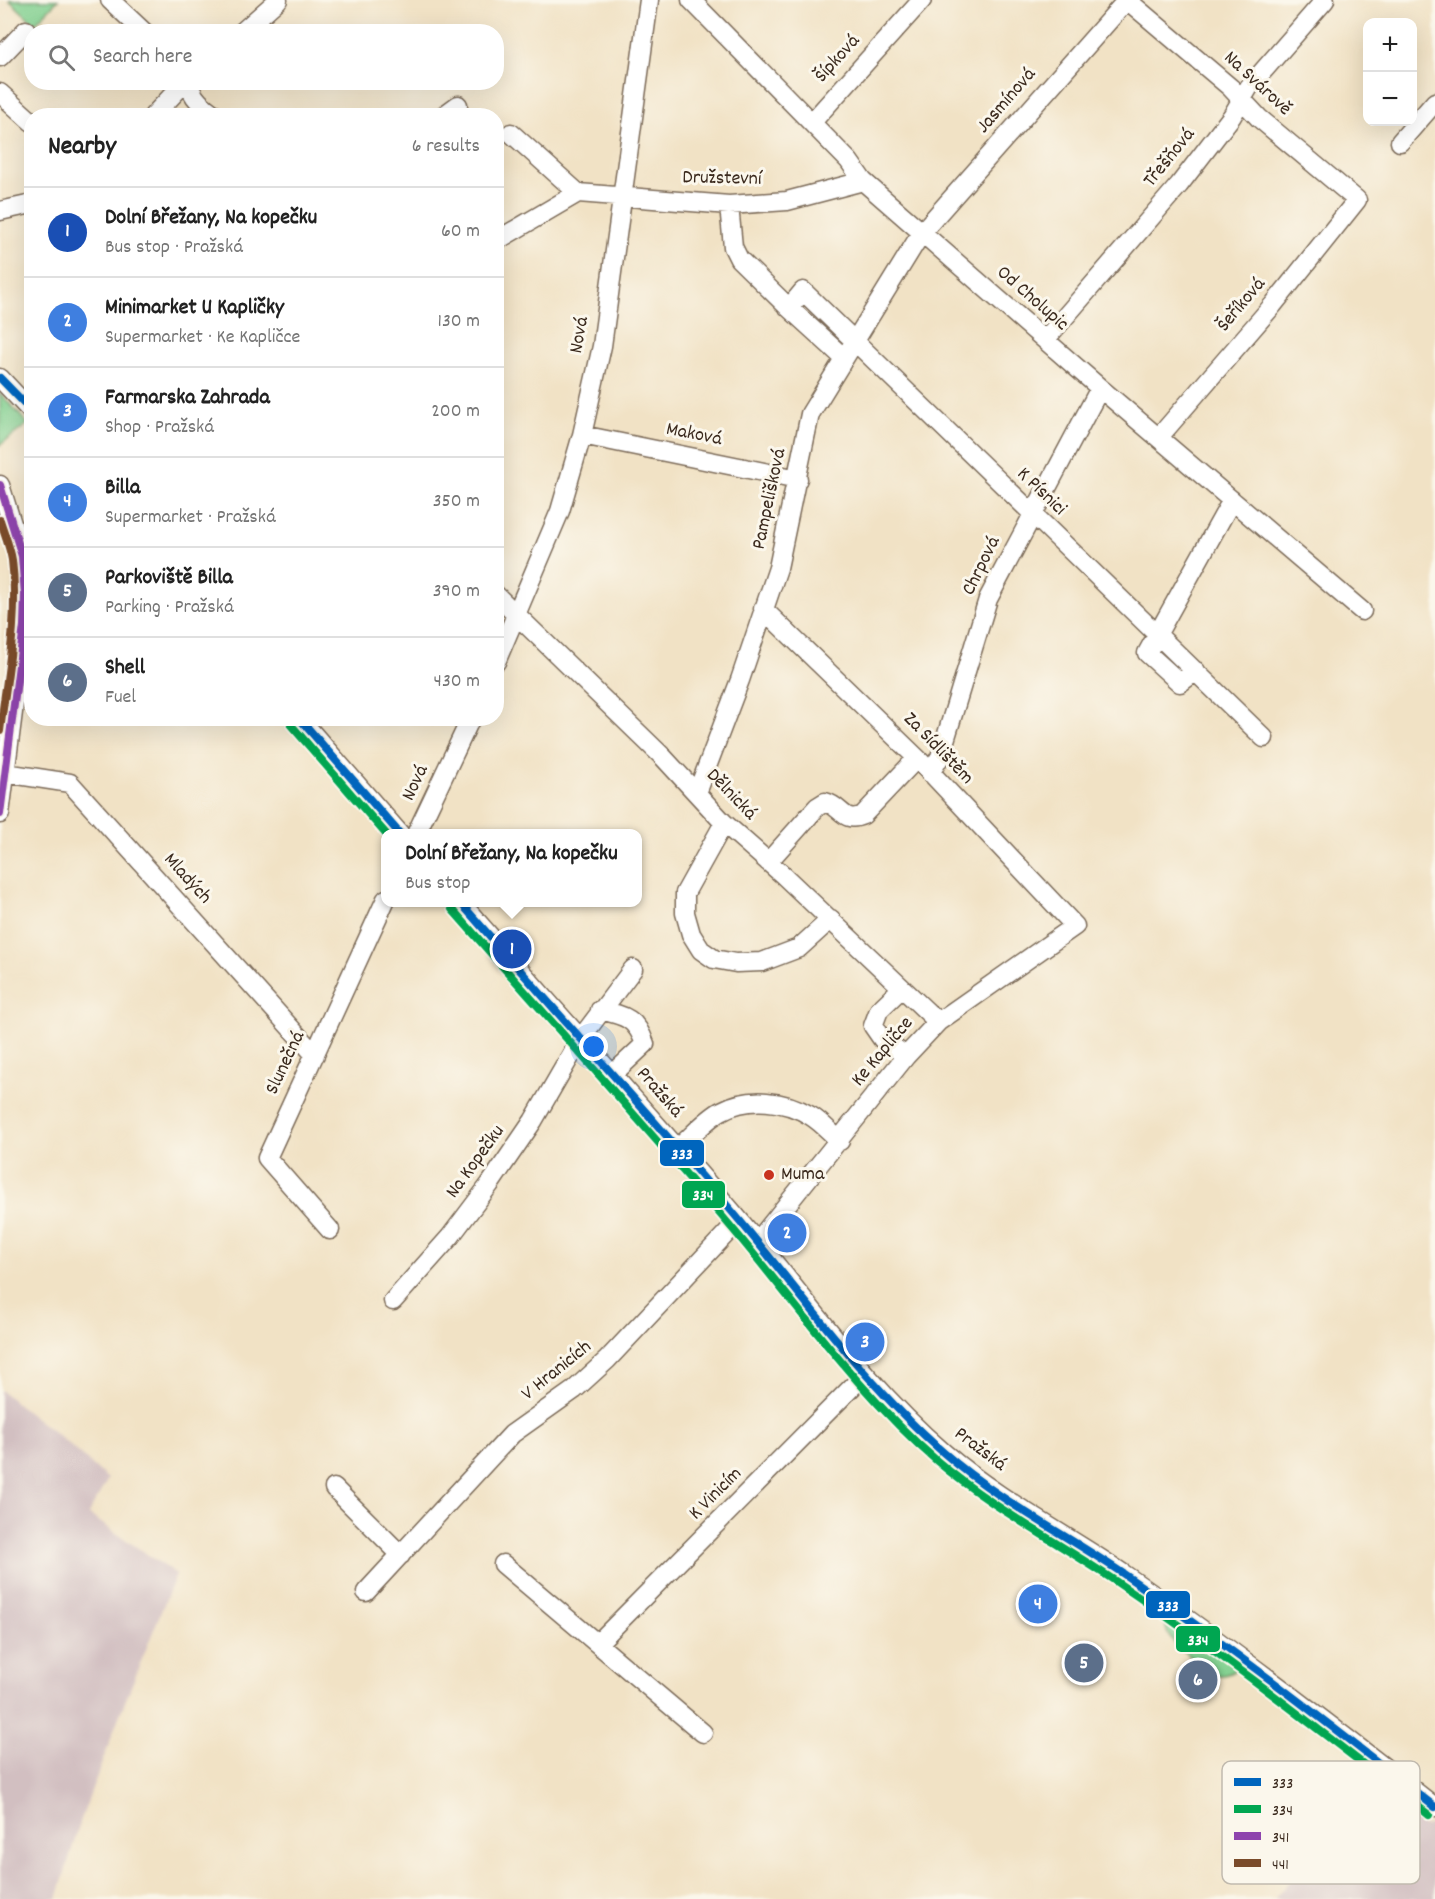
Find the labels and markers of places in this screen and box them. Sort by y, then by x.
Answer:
pin: 1 [492,926,532,972]
place label: Muma [781,1161,825,1189]
marker: Muma [762,1168,776,1182]
pin: 2 [768,1210,806,1256]
pin: 3 [846,1320,884,1364]
pin: 4 [1018,1582,1058,1626]
pin: 5 [1064,1640,1104,1686]
pin: 6 [1178,1658,1218,1702]

